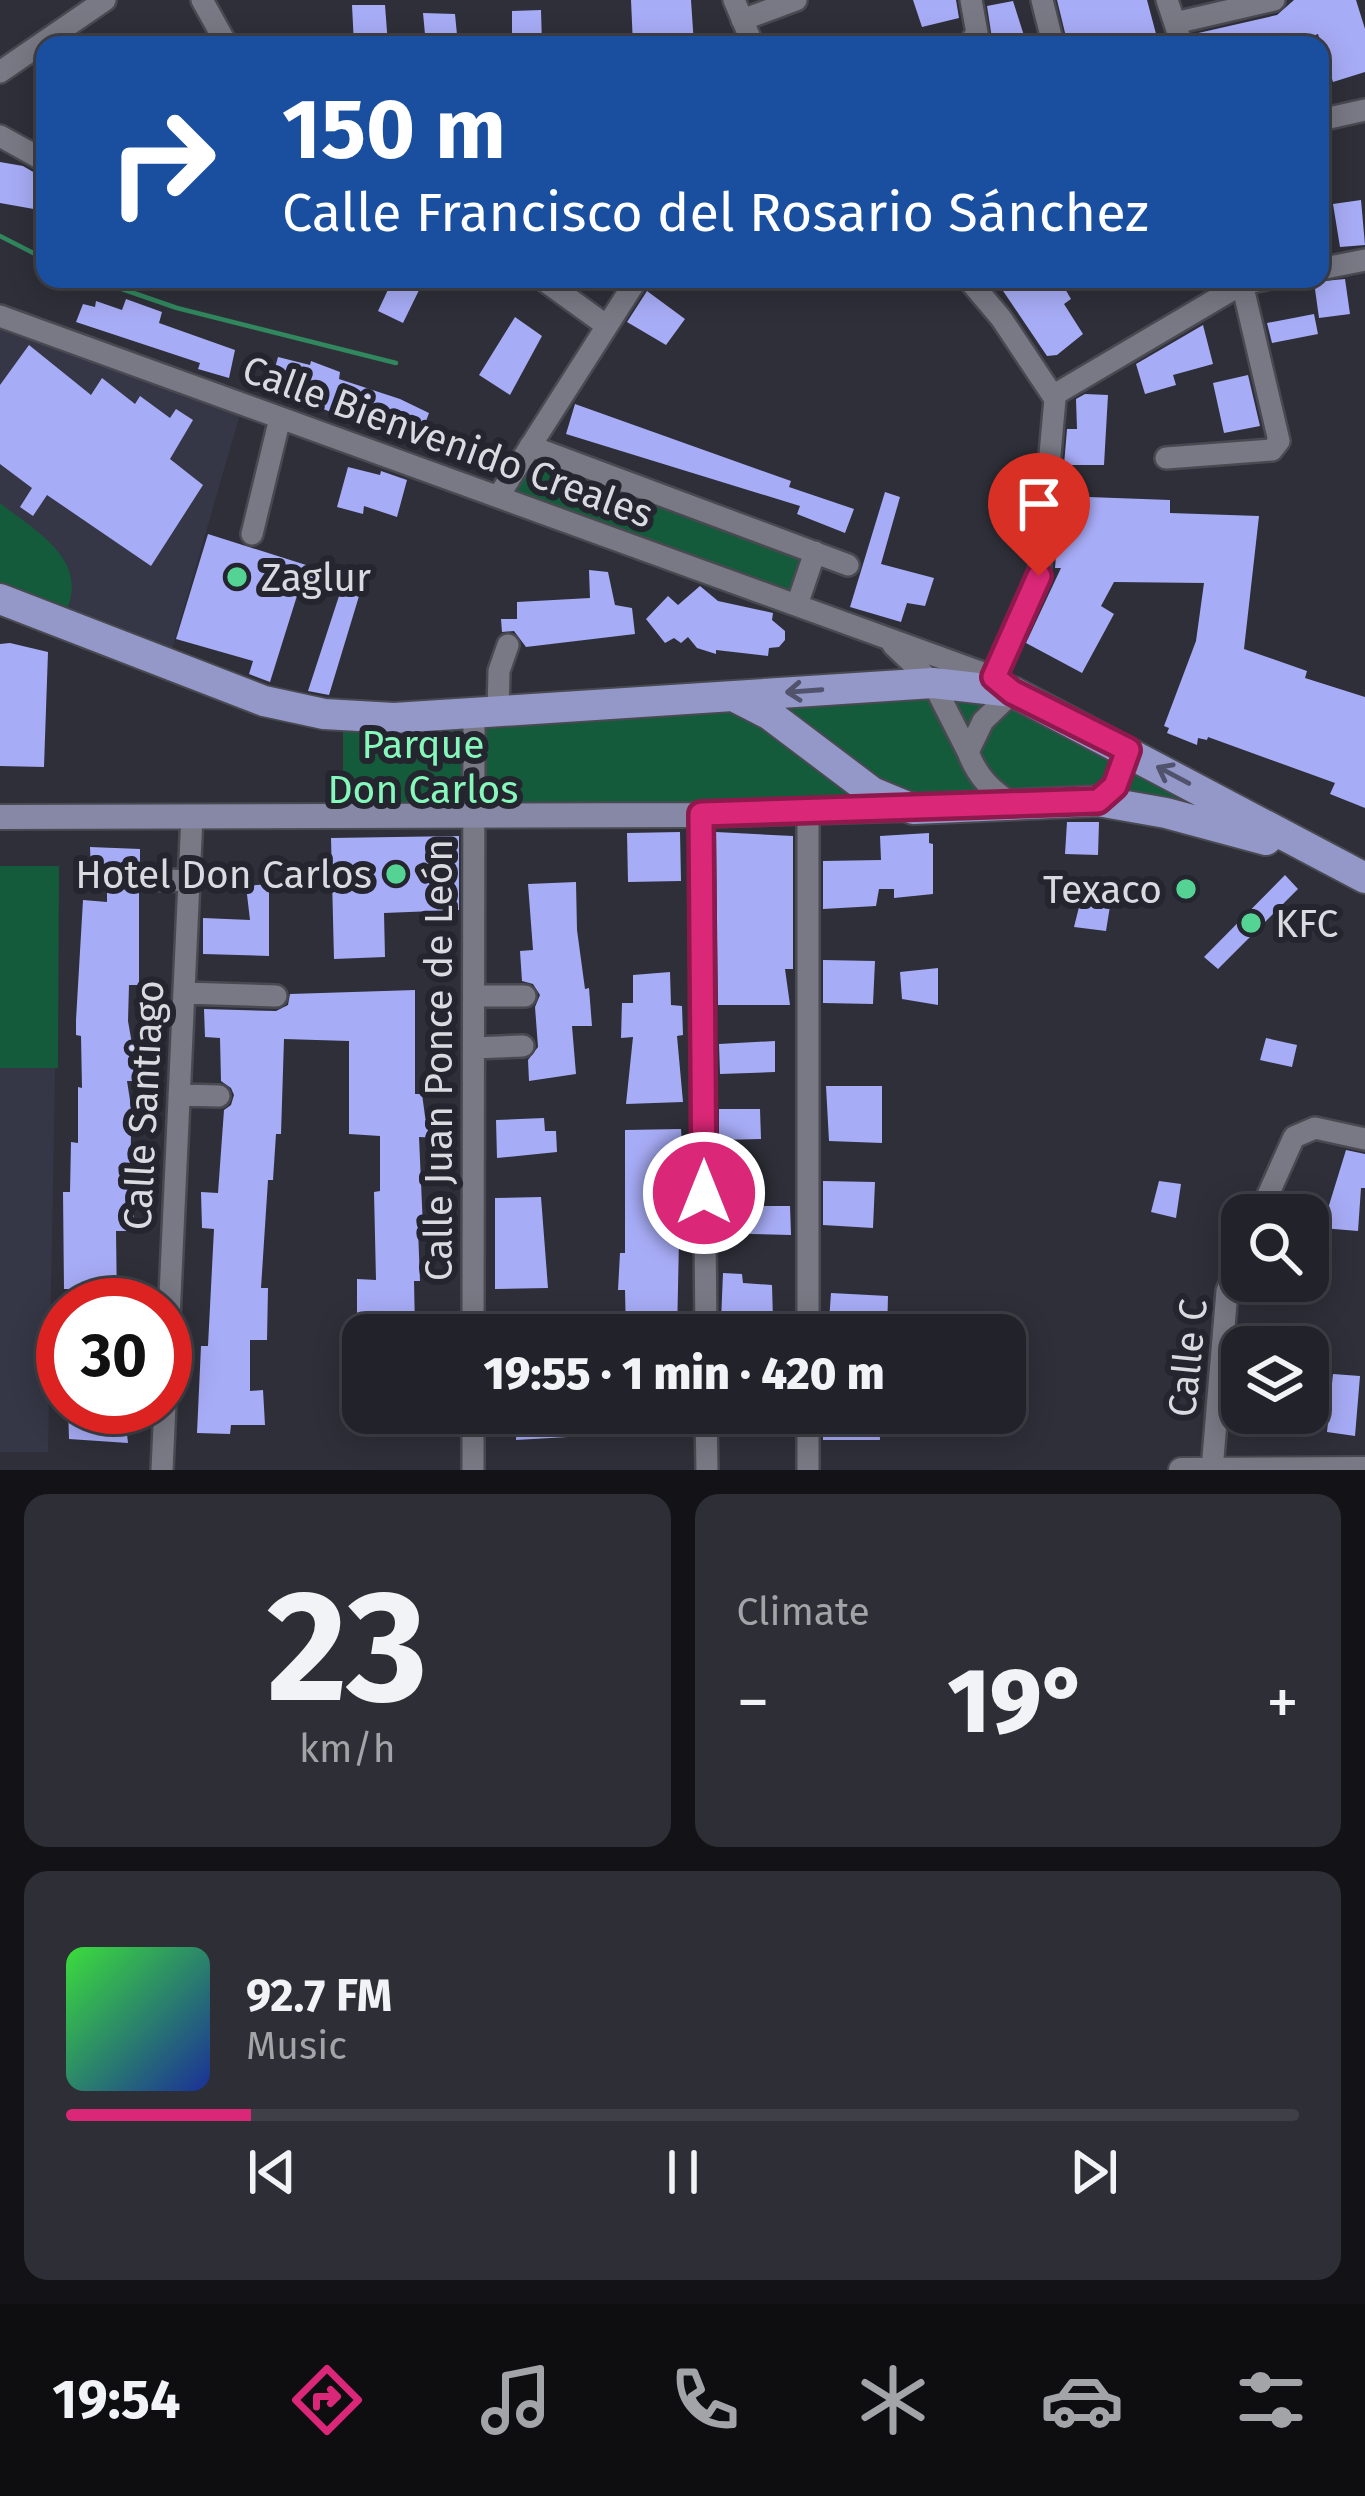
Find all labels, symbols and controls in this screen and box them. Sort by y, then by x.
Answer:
text: 150 m [282,79,506,180]
icon: right [84,84,240,240]
text: Calle Francisco del Rosario Sánchez [282,181,1149,245]
street label: Calle Bienvenido Creales [236,346,659,538]
pin [988,453,1090,576]
icon: arrive [1006,471,1072,537]
place label: Zaglur [261,555,371,601]
marker: Zaglur [224,564,250,590]
one-way arrow [785,680,824,703]
park label: Parque Don Carlos [327,722,519,813]
one-way arrow [1157,763,1192,786]
street label: Calle Juan Ponce de León [416,839,462,1281]
place label: Hotel Don Carlos [75,852,372,898]
marker: Hotel Don Carlos [383,861,409,887]
place label: Texaco [1043,867,1162,913]
marker: Texaco [1173,876,1199,902]
place label: KFC [1275,901,1338,947]
marker: KFC [1238,910,1264,936]
street label: Calle Santiago [114,979,174,1231]
position arrow [641,1130,767,1256]
map controls [1221,1194,1329,1434]
button: search [1221,1194,1329,1302]
speed limit sign: 30 [36,1278,192,1434]
street label: Calle C [1159,1297,1217,1419]
button: layers [1221,1326,1329,1434]
text: 19:55 · 1 min · 420 m [483,1347,885,1401]
text: 23 [267,1554,428,1741]
text: Climate [737,1589,870,1635]
text: 19° [947,1648,1088,1756]
text: − [737,1663,770,1742]
text: + [1266,1663,1299,1742]
text: km/h [299,1726,396,1772]
text: 92.7 FM [246,1969,392,2023]
text: Music [246,2023,347,2069]
icon: previous [239,2139,305,2205]
icon: pause [650,2139,716,2205]
icon: next [1061,2139,1127,2205]
icon: directions [285,2358,369,2442]
icon: music [474,2358,558,2442]
icon: phone [663,2358,747,2442]
icon: climate [851,2358,935,2442]
icon: car [1040,2358,1124,2442]
icon: filters [1229,2358,1313,2442]
text: 19:54 [52,2368,181,2432]

